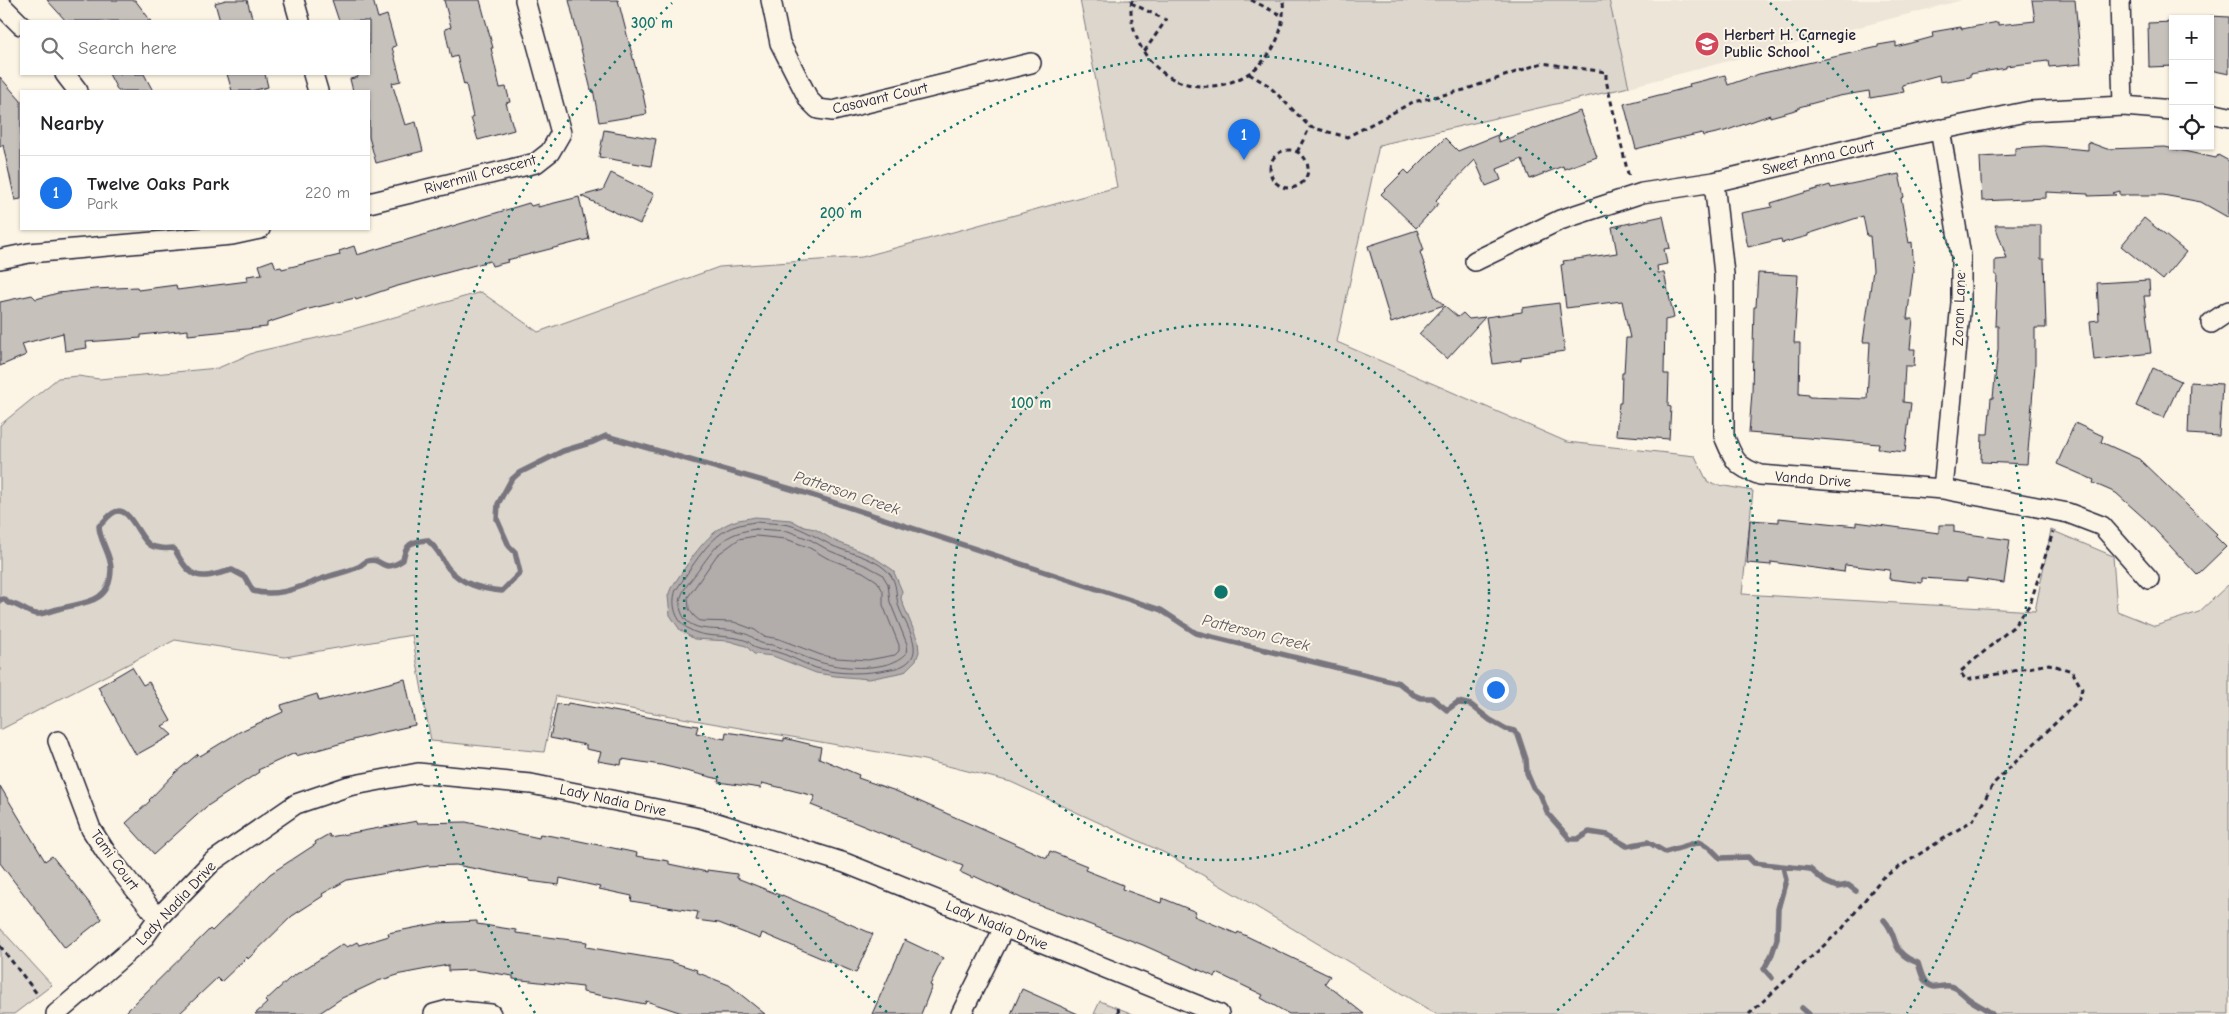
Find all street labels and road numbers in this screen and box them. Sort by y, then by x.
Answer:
street label: Casavant Court [831,78,930,118]
street label: Sweet Anna Court [1760,135,1876,179]
street label: Rivermill Crescent [422,150,539,198]
street label: Zoran Lane [1949,271,1969,346]
street label: Vanda Drive [1774,467,1852,491]
street label: Lady Nadia Drive [558,780,668,820]
street label: Tami Court [87,826,143,894]
street label: Lady Nadia Drive [132,857,220,949]
street label: Lady Nadia Drive [943,896,1051,954]

